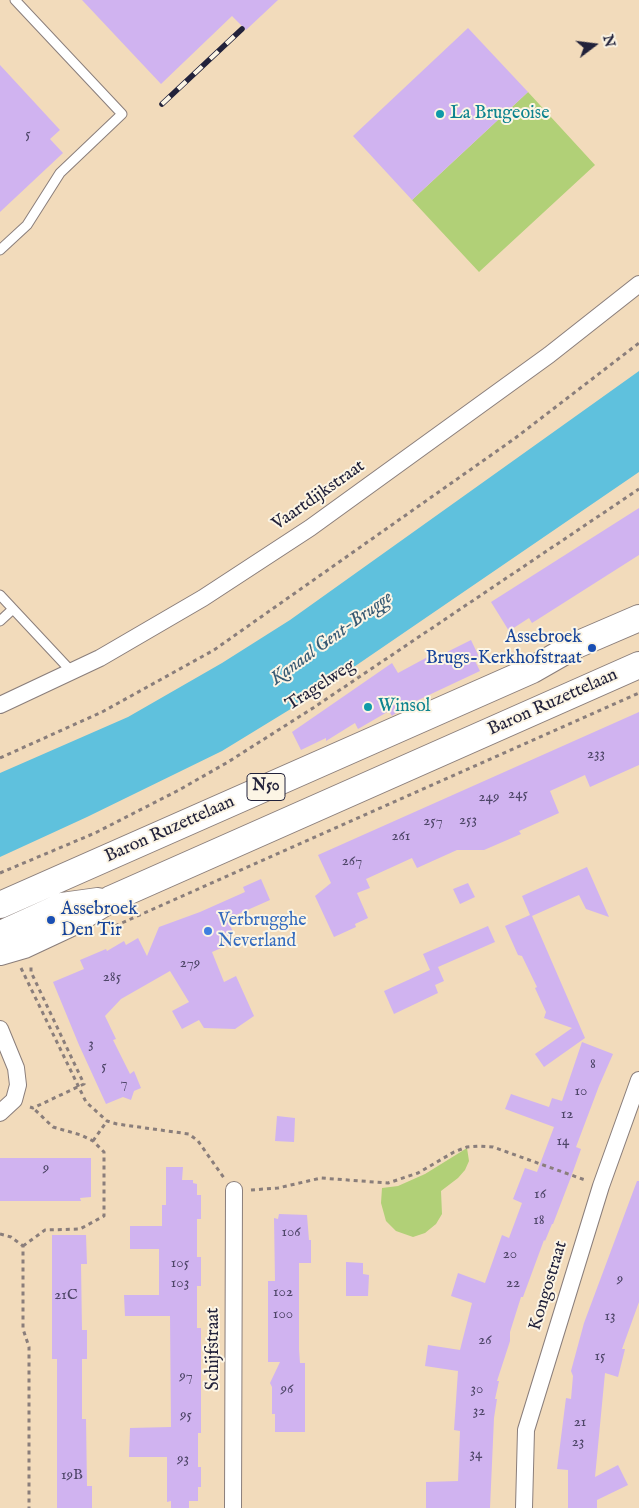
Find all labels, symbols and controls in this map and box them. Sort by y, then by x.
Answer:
north arrow [569,20,619,70]
text: N [598,33,619,49]
place label: La Brugeoise [450,103,549,125]
marker: La Brugeoise [434,108,446,120]
house number: 5 [25,126,31,144]
street label: Vaartdijkstraat [269,456,369,536]
water label: Kanaal Gent-Brugge [266,587,398,691]
place label: Assebroek Brugs-Kerkhofstraat [426,627,582,670]
marker: Assebroek Brugs-Kerkhofstraat [586,642,598,654]
street label: Tragelweg [282,656,360,716]
street label: Baron Ruzettelaan [485,665,621,741]
place label: Winsol [378,696,430,718]
marker: Winsol [362,701,374,713]
house number: 233 [587,746,605,764]
road number: N50 [247,774,285,800]
house number: 245 [508,786,528,804]
house number: 249 [479,789,499,807]
street label: Baron Ruzettelaan [102,792,238,868]
house number: 253 [459,812,477,830]
house number: 257 [423,813,443,831]
house number: 261 [392,828,410,846]
house number: 267 [342,853,362,871]
place label: Assebroek Den Tir [61,899,138,942]
place label: Verbrugghe Neverland [218,910,307,952]
marker: Assebroek Den Tir [45,914,57,926]
marker: Verbrugghe Neverland [202,925,214,937]
house number: 279 [180,955,200,973]
house number: 285 [103,969,121,987]
house number: 3 [88,1036,94,1054]
house number: 8 [590,1056,596,1074]
house number: 5 [101,1058,107,1076]
house number: 7 [120,1075,128,1093]
house number: 10 [575,1083,587,1101]
house number: 12 [561,1106,573,1124]
house number: 14 [557,1133,569,1151]
house number: 9 [43,1160,49,1178]
house number: 16 [534,1186,546,1204]
house number: 18 [533,1212,545,1230]
house number: 106 [281,1224,301,1242]
street label: Kongostraat [525,1239,573,1333]
house number: 20 [503,1246,517,1264]
house number: 105 [171,1255,189,1273]
house number: 9 [617,1271,623,1289]
house number: 103 [171,1275,189,1293]
house number: 22 [506,1275,520,1293]
house number: 102 [273,1284,293,1302]
house number: 21C [54,1287,78,1305]
house number: 100 [273,1306,293,1324]
street label: Schijfstraat [203,1308,225,1390]
house number: 13 [604,1308,616,1326]
house number: 26 [478,1332,492,1350]
house number: 15 [594,1348,606,1366]
house number: 97 [179,1368,193,1386]
house number: 96 [281,1381,293,1399]
house number: 30 [471,1381,483,1399]
house number: 32 [473,1403,485,1421]
house number: 95 [180,1407,192,1425]
house number: 21 [574,1414,586,1432]
house number: 23 [572,1434,584,1452]
house number: 34 [470,1446,482,1464]
house number: 93 [177,1451,189,1469]
house number: 19B [61,1467,83,1485]

